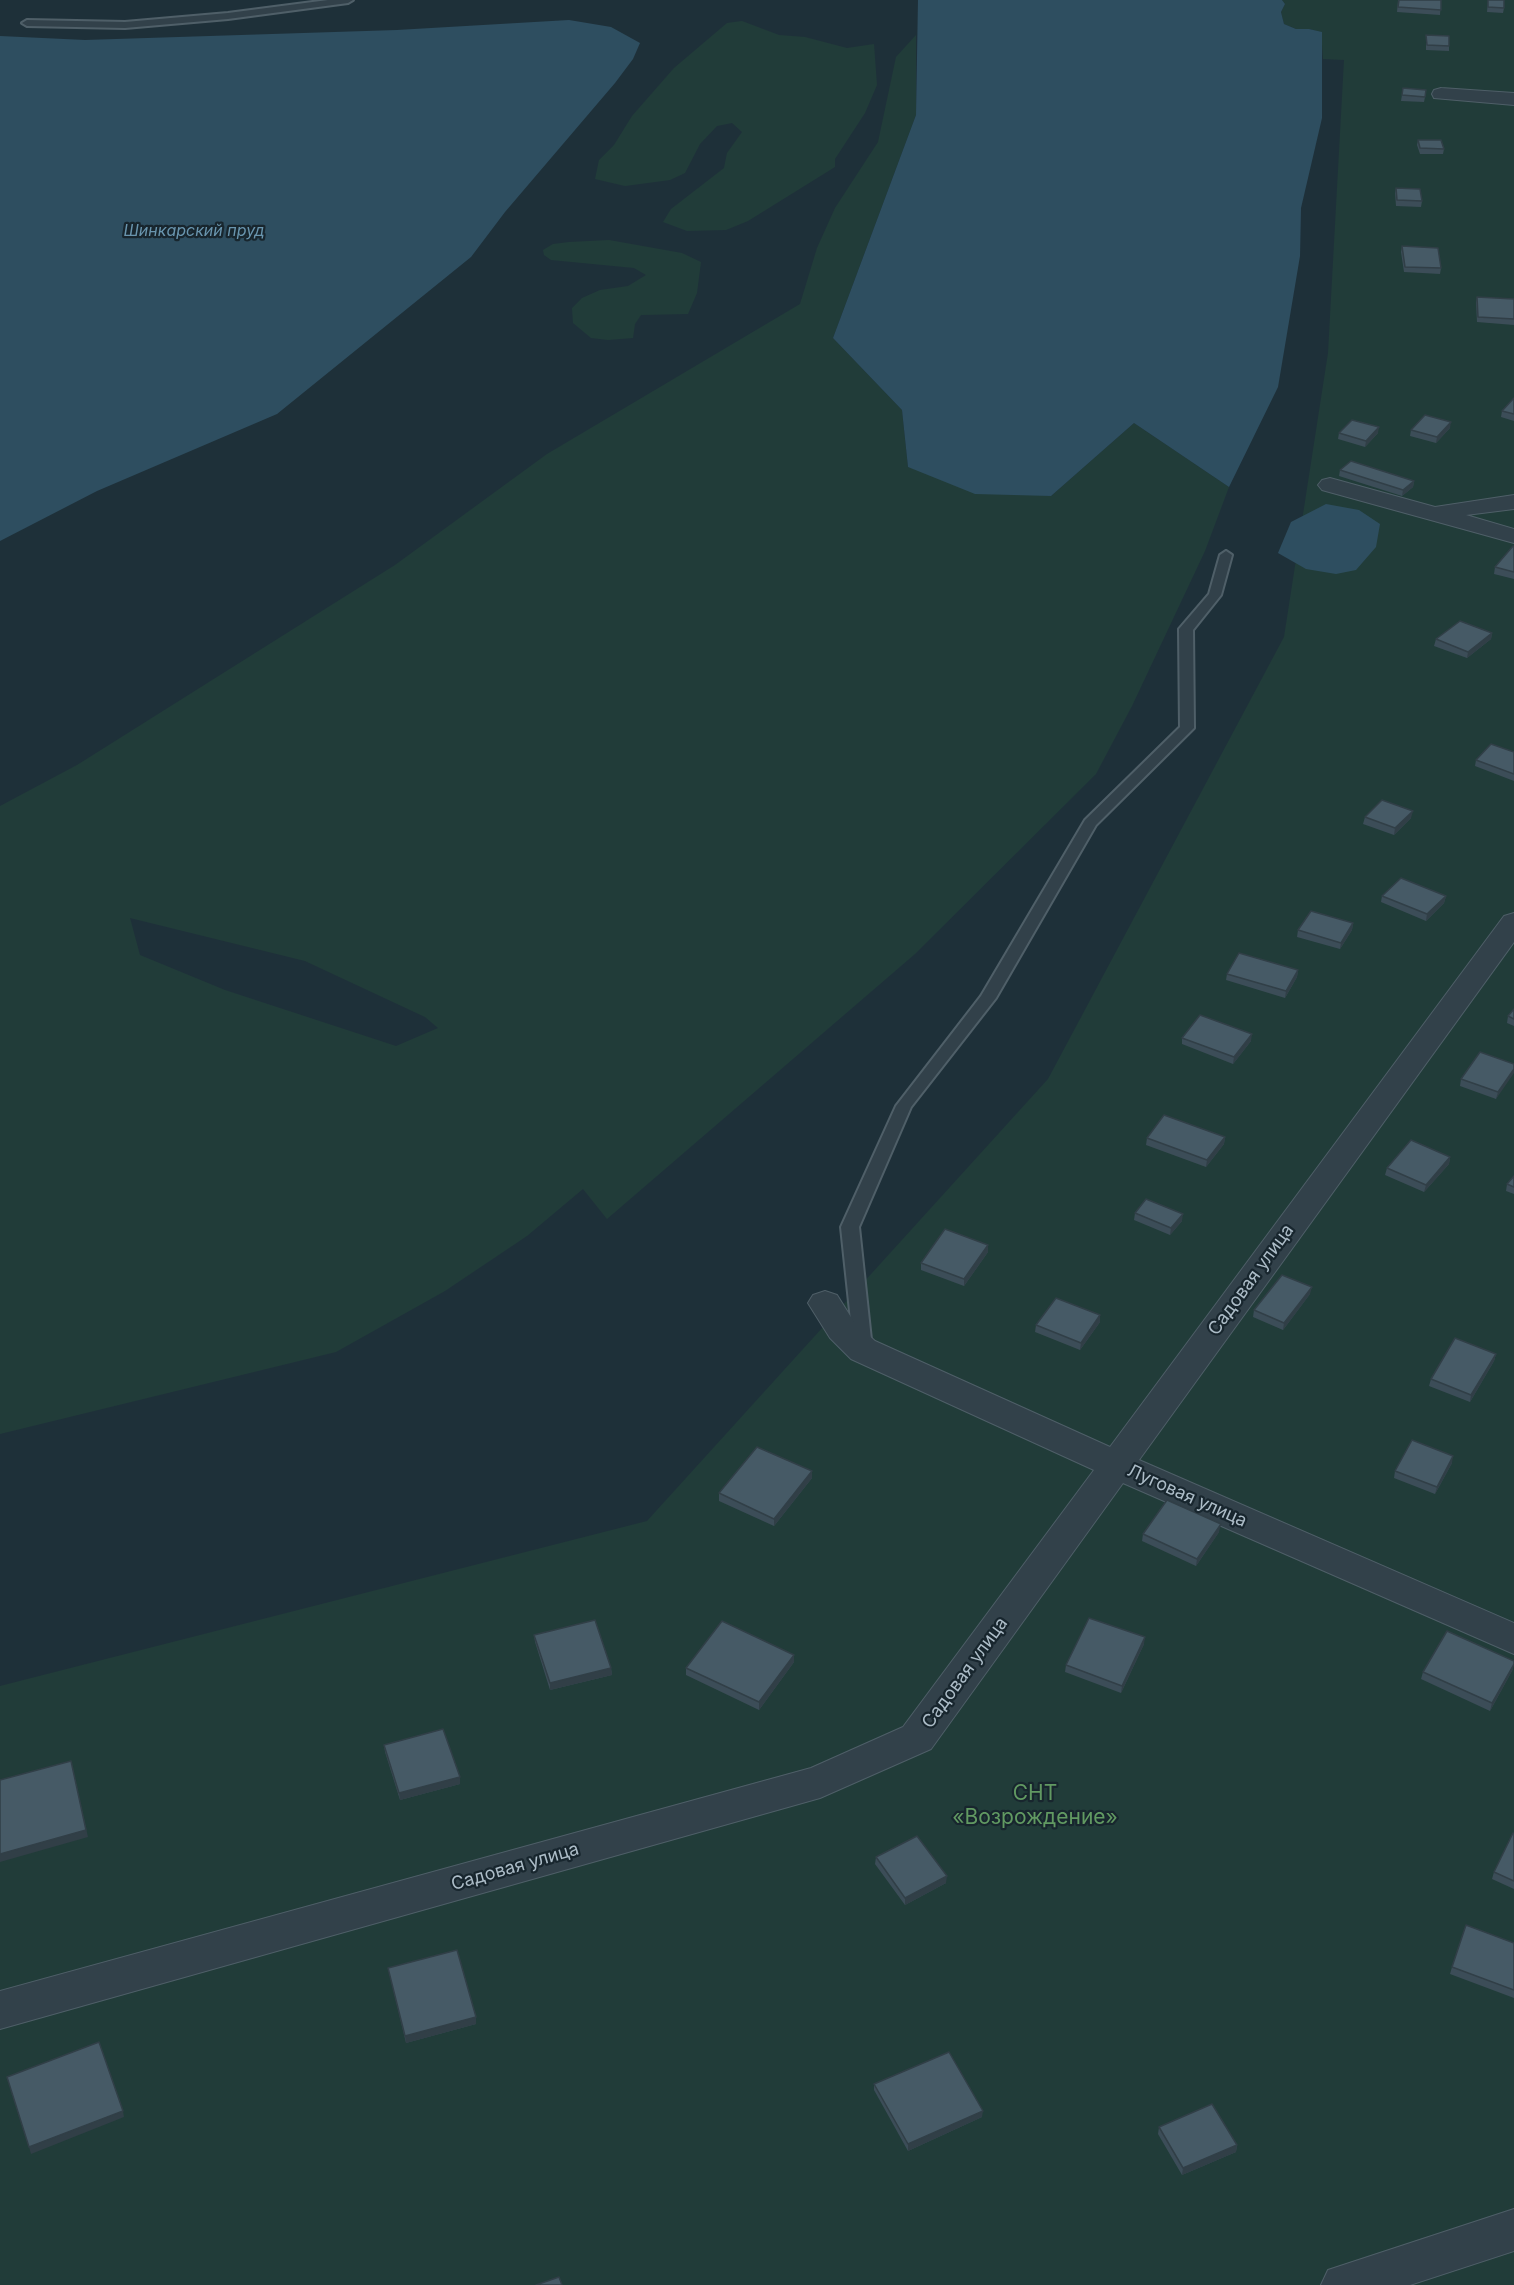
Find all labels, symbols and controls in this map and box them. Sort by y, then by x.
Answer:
water label: Шинкарский пруд [123,221,265,241]
street label: Садовая улица [1204,1220,1298,1340]
street label: Луговая улица [1124,1460,1250,1532]
street label: Садовая улица [918,1613,1012,1733]
park label: СНТ «Возрождение» [952,1781,1118,1831]
street label: Садовая улица [449,1838,581,1896]

